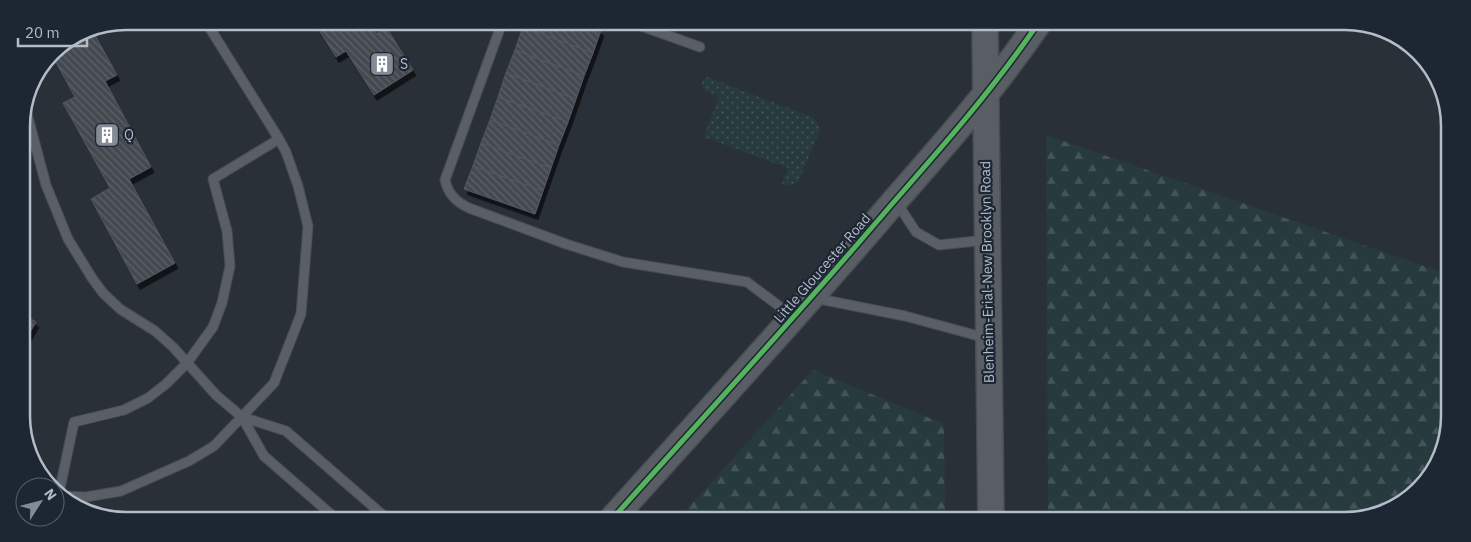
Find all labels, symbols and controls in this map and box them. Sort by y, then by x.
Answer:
scale bar [18,15,86,47]
text: 20 m [25,23,60,42]
building icon: S [369,51,395,77]
place label: S [400,55,408,73]
building icon: Q [94,122,120,148]
place label: Q [124,126,134,144]
street label: Blenheim-Erial-New Brooklyn Road [976,161,998,383]
street label: Little Gloucester Road [770,210,874,326]
north arrow [15,477,65,527]
text: N [40,485,61,504]

